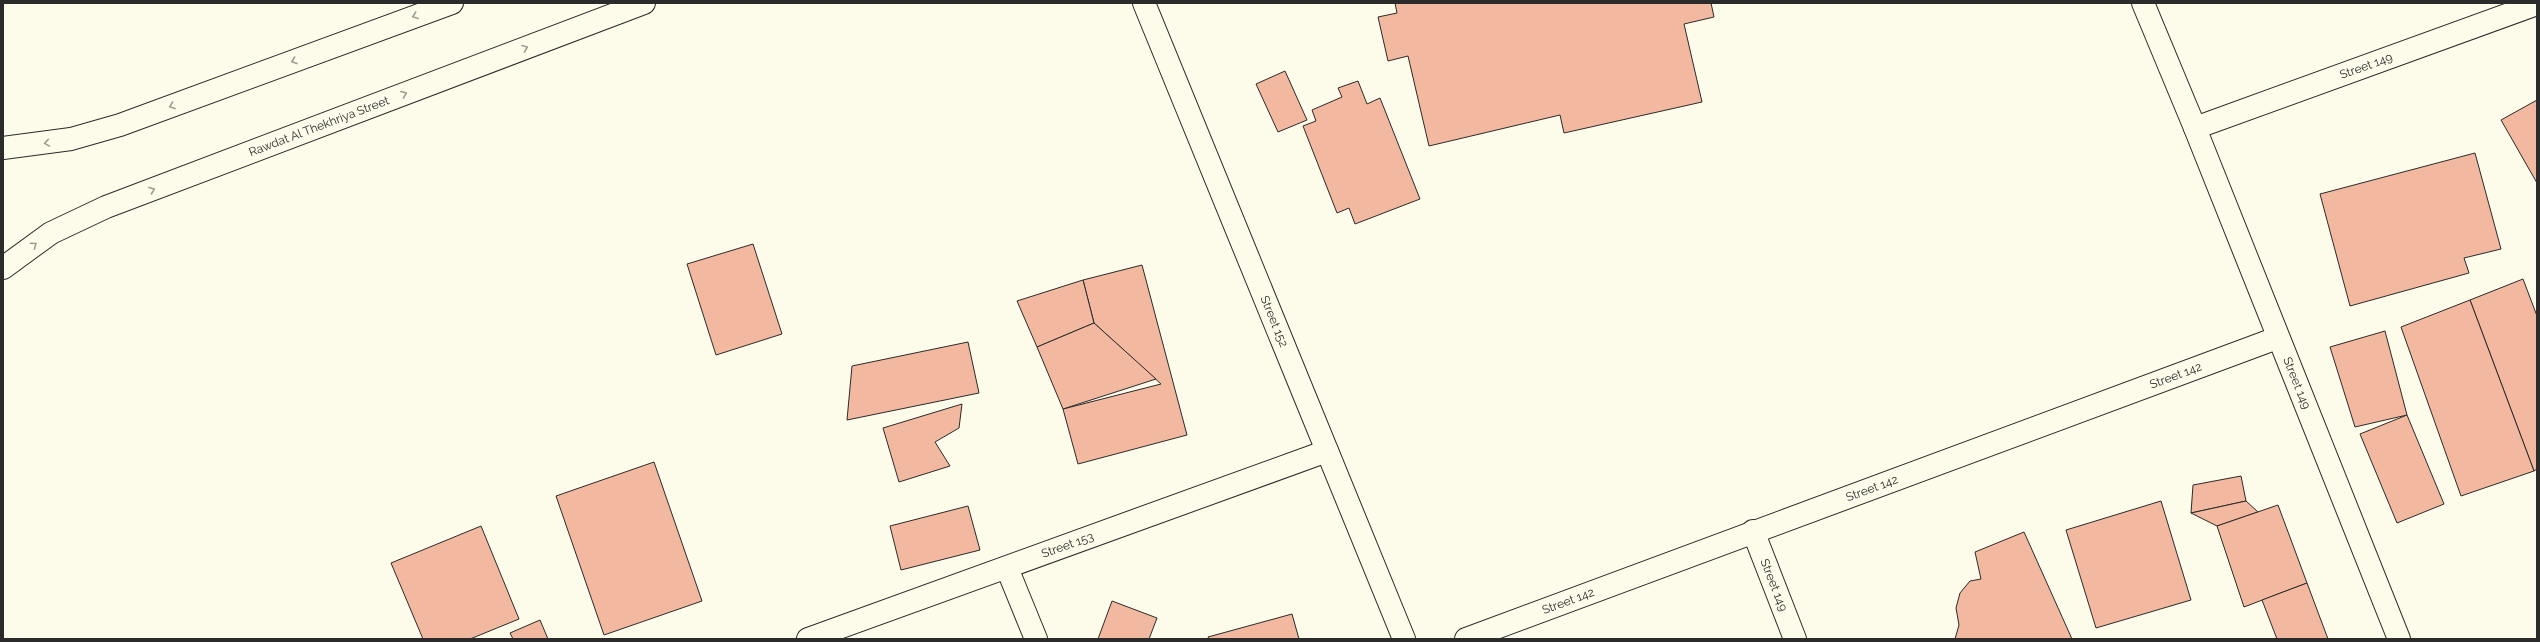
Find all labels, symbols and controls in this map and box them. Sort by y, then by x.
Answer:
one-way arrow [412,12,419,20]
one-way arrow [522,45,529,53]
street label: Street 149 [2338,50,2394,82]
one-way arrow [290,57,297,65]
one-way arrow [400,91,407,99]
street label: Rawdat Al Thekhriya Street [247,93,391,159]
one-way arrow [168,102,175,110]
one-way arrow [44,138,50,147]
one-way arrow [148,187,155,195]
one-way arrow [30,243,37,250]
street label: Street 152 [1257,294,1291,349]
street label: Street 149 [2280,355,2314,411]
street label: Street 142 [2148,360,2204,392]
street label: Street 142 [1844,472,1900,504]
street label: Street 153 [1039,529,1096,561]
street label: Street 149 [1758,557,1791,613]
street label: Street 142 [1540,585,1596,617]

